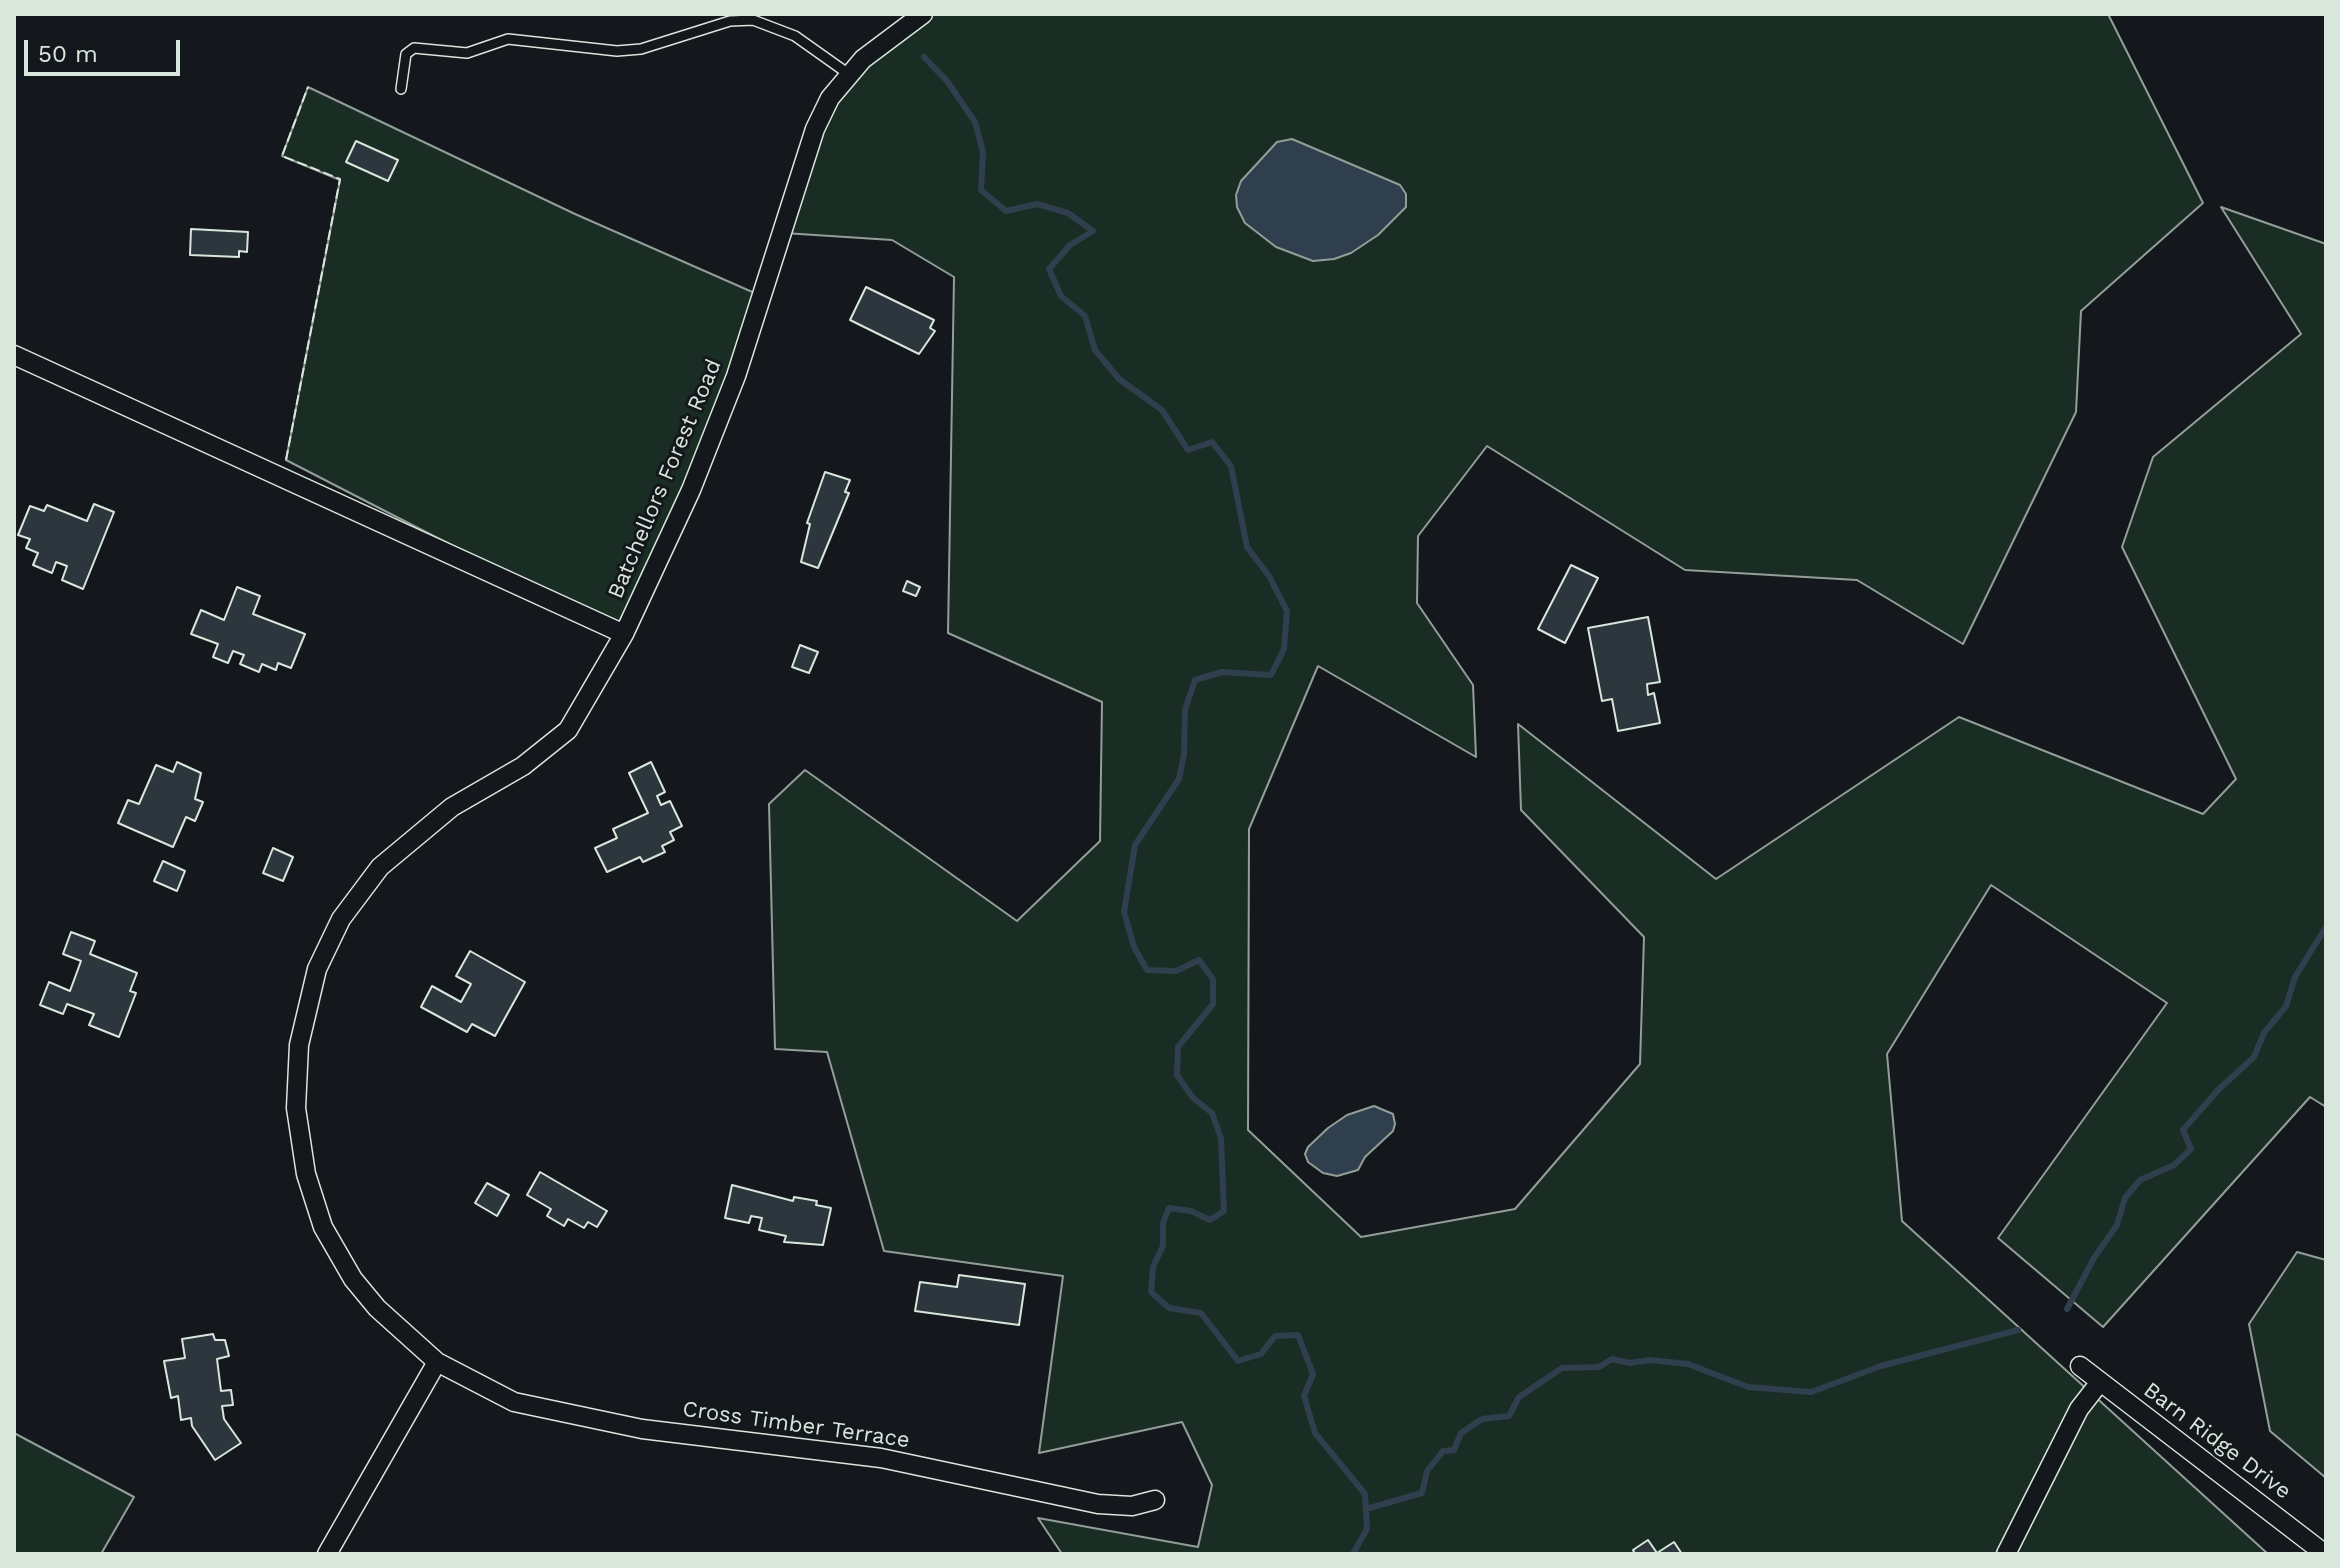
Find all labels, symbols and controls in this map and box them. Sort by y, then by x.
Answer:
scale bar [28,24,184,74]
text: 50 m [38,40,98,68]
street label: Batchellors Forest Road [603,355,727,603]
street label: Barn Ridge Drive [2138,1377,2296,1505]
street label: Cross Timber Terrace [681,1396,911,1454]

